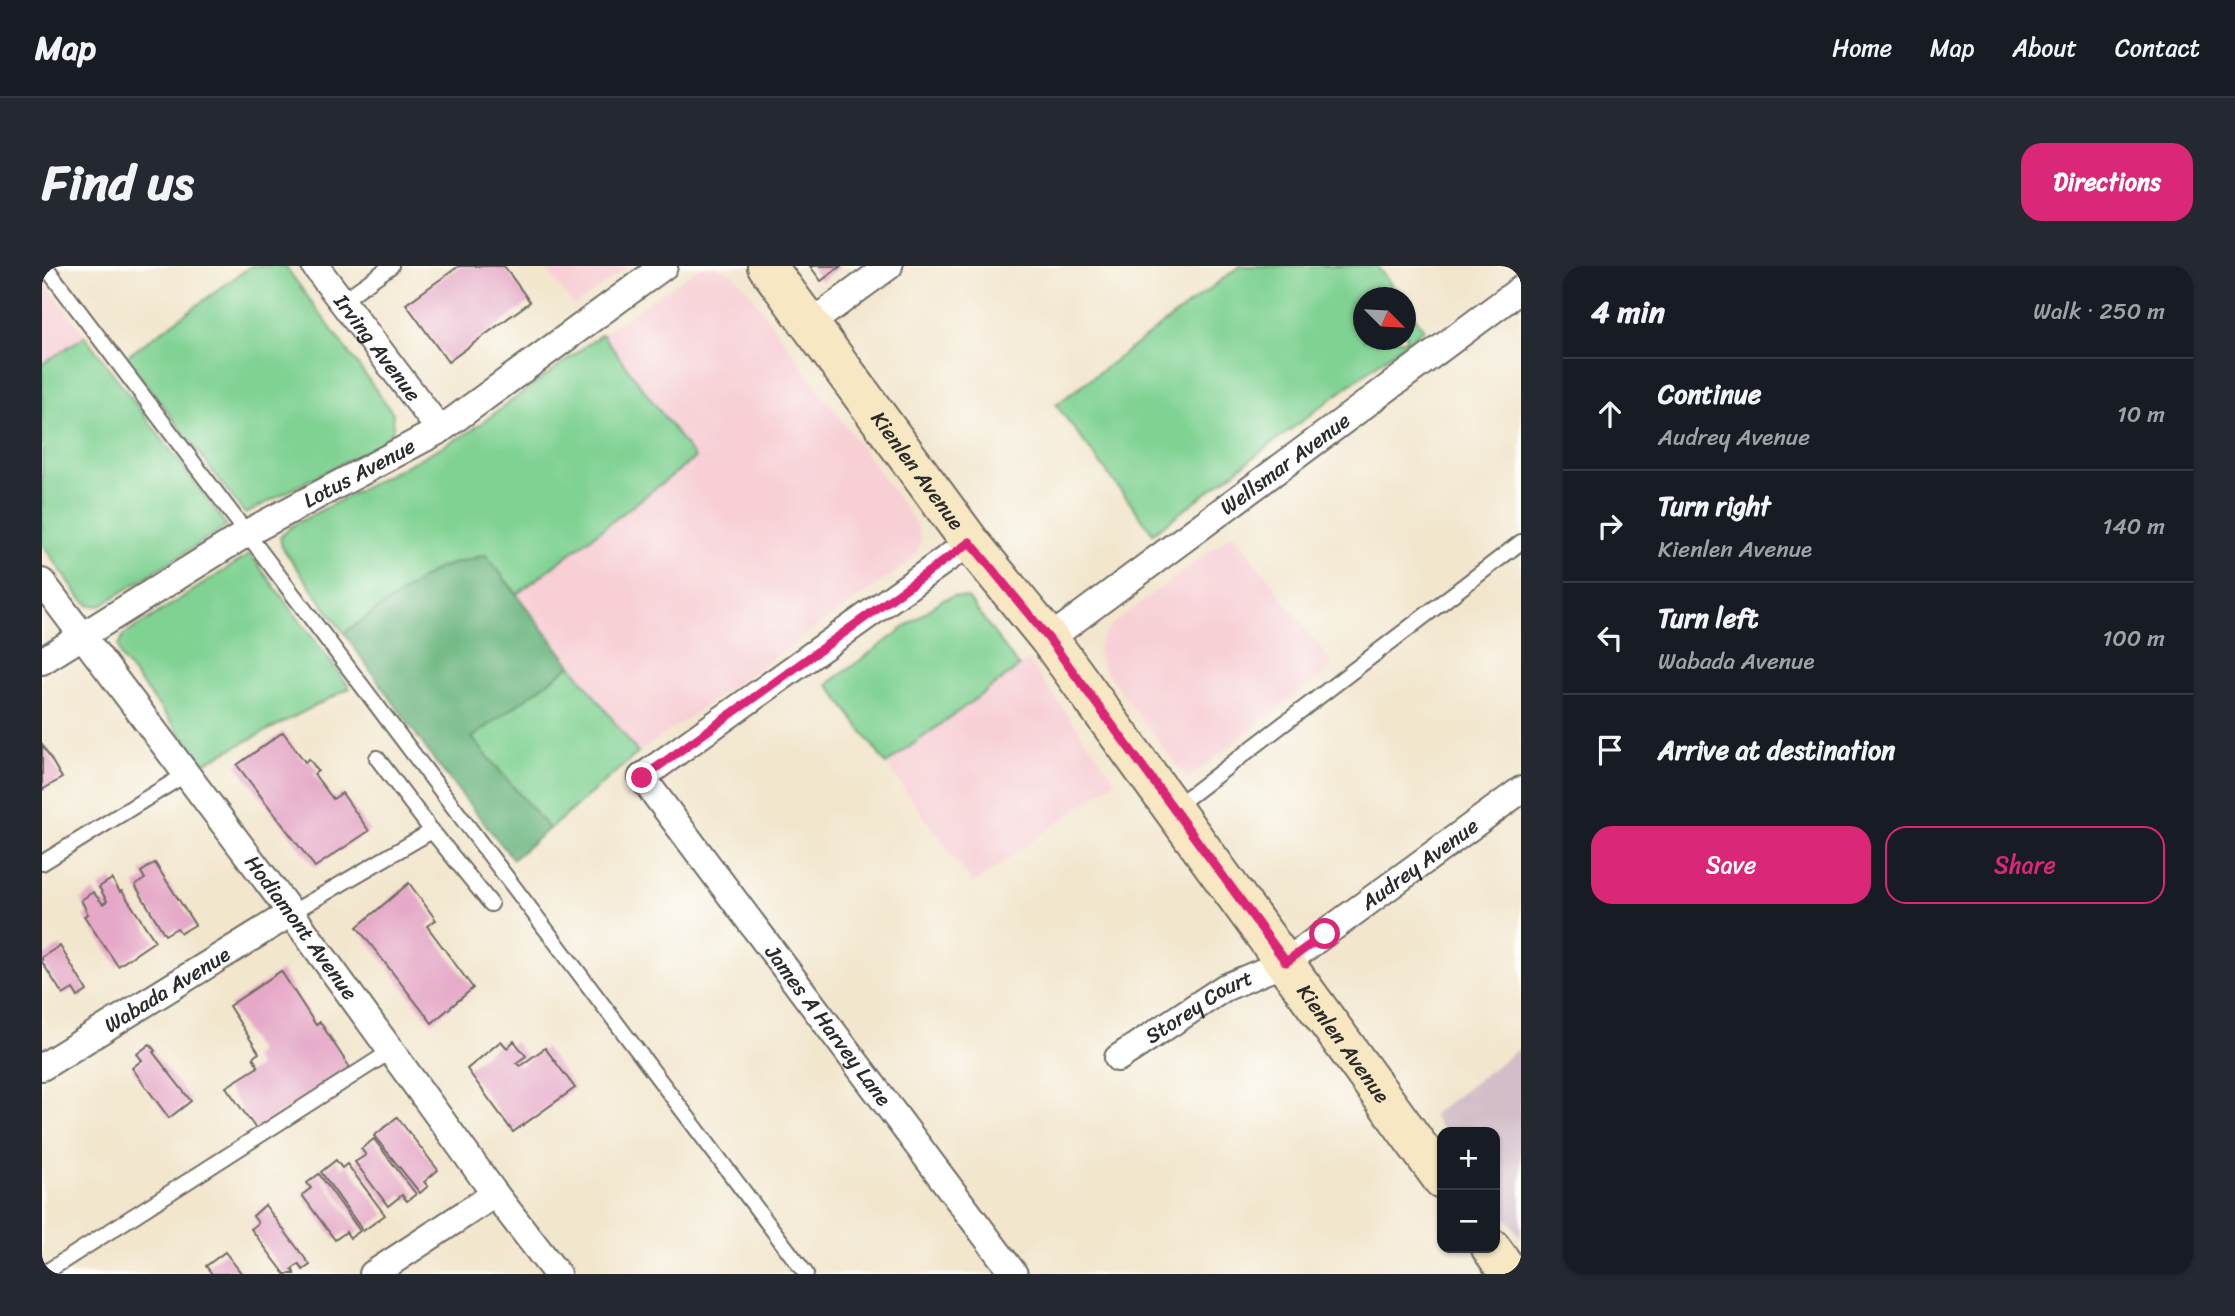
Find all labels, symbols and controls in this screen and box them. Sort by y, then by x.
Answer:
text: Map [35,19,96,77]
text: Home [1832,27,1892,69]
text: Map [1930,27,1974,69]
text: About [2012,27,2077,69]
text: Contact [2115,27,2200,69]
text: Find us [42,139,194,226]
button: Directions [2021,143,2193,221]
street label: Irving Avenue [323,285,431,410]
text: 4 min [1591,285,1665,339]
north arrow [1353,287,1416,350]
text: Walk · 250 m [2033,291,2165,332]
text: Continue [1658,371,1761,417]
text: 10 m [2117,394,2165,435]
icon: ahead [1591,395,1629,433]
street label: Wellsmar Avenue [1211,402,1359,525]
street label: Kienlen Avenue [860,403,975,539]
text: Audrey Avenue [1658,417,1810,458]
street label: Lotus Avenue [296,427,423,519]
text: Turn right [1658,483,1771,529]
text: 140 m [2103,506,2165,547]
icon: right [1591,507,1629,545]
text: Kienlen Avenue [1658,529,1812,570]
text: Turn left [1658,595,1758,641]
text: 100 m [2102,618,2165,659]
icon: left [1591,619,1629,657]
text: Wabada Avenue [1658,641,1815,682]
text: Arrive at destination [1658,727,1895,773]
icon: arrive [1591,731,1629,769]
route end [626,762,657,793]
street label: Audrey Avenue [1352,808,1487,921]
button: Save [1591,826,1871,904]
button: Share [1885,826,2165,904]
street label: Hodiamont Avenue [234,846,368,1009]
route start [1309,918,1340,949]
street label: Wabada Avenue [96,936,238,1043]
street label: James A Harvey Lane [754,936,902,1115]
street label: Storey Court [1137,959,1259,1054]
street label: Kienlen Avenue [1287,975,1400,1112]
map controls [1437,1127,1500,1253]
button: + [1437,1127,1500,1190]
button: − [1437,1190,1500,1253]

